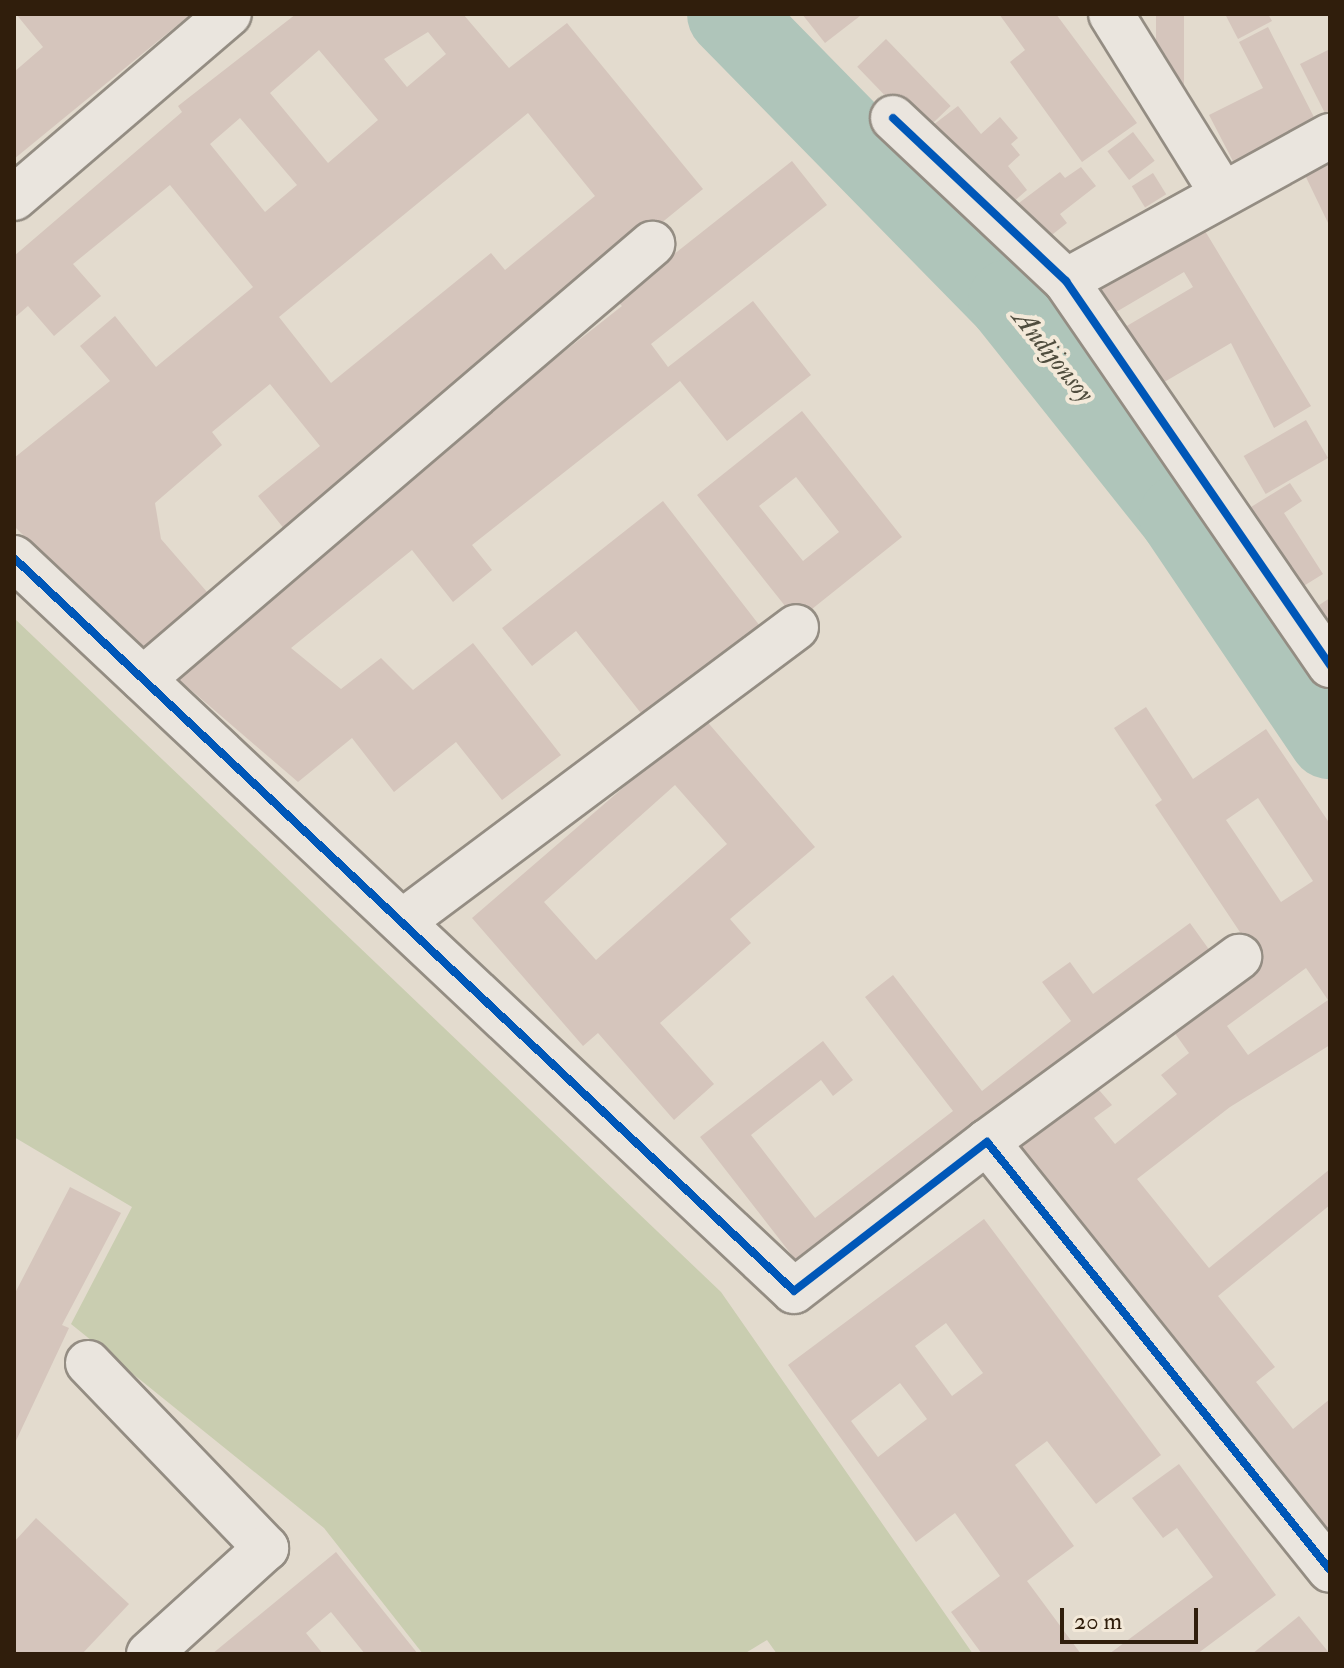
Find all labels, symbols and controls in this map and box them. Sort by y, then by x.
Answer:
water label: Andijonsoy [1005,302,1101,410]
scale bar [1064,1592,1202,1642]
text: 20 m [1074,1606,1122,1637]

